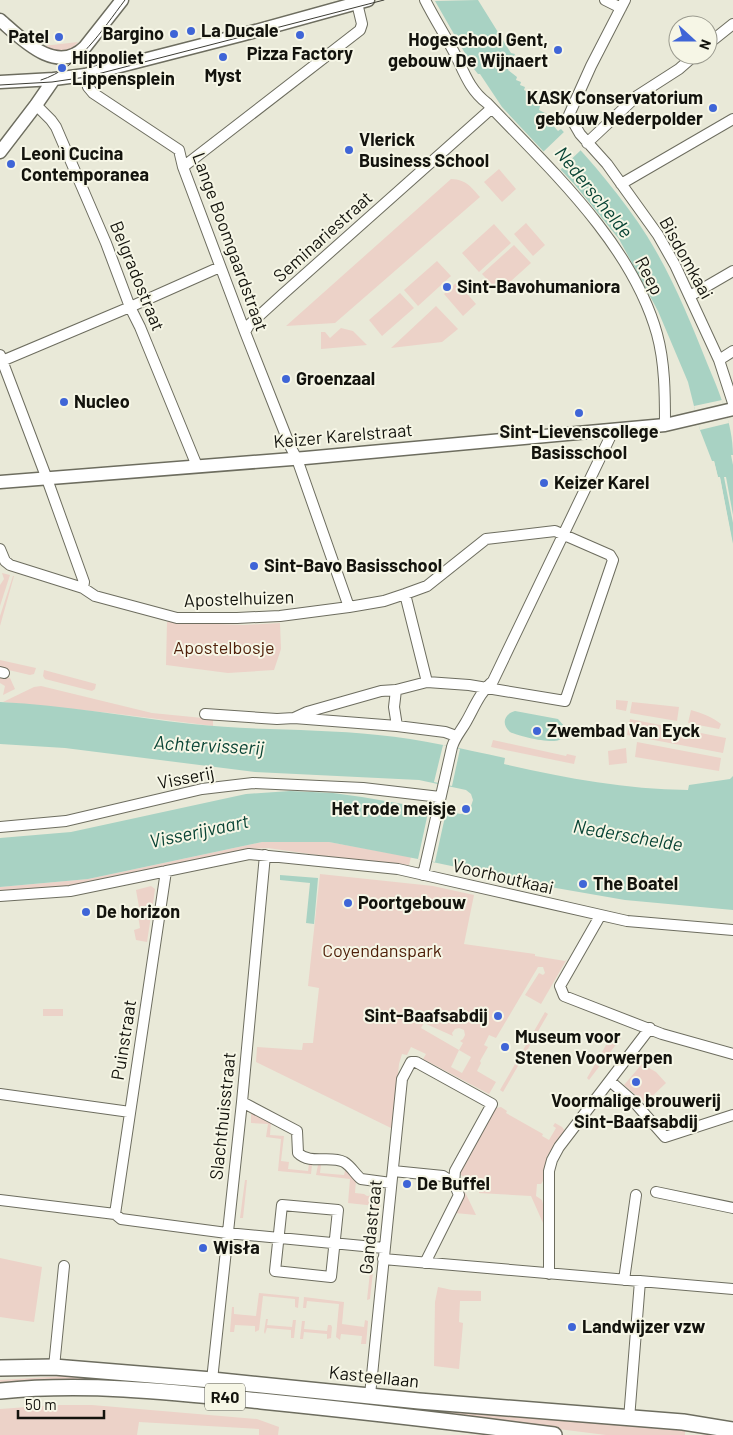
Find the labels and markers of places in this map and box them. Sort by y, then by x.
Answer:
place label: La Ducale [201,19,279,41]
place label: Bargino [102,22,164,44]
place label: Patel [8,25,49,47]
marker: La Ducale [185,25,197,37]
marker: Bargino [168,28,180,40]
place label: Hogeschool Gent, gebouw De Wijnaert [388,28,548,71]
marker: Pizza Factory [294,29,306,41]
marker: Patel [53,31,65,43]
place label: Pizza Factory [247,42,353,64]
marker: Hogeschool Gent, gebouw De Wijnaert [552,44,564,56]
place label: Hippoliet Lippensplein [72,46,175,89]
marker: Myst [217,51,229,63]
marker: Hippoliet Lippensplein [56,62,68,74]
place label: Myst [204,64,242,86]
place label: KASK Conservatorium gebouw Nederpolder [527,86,703,129]
marker: KASK Conservatorium gebouw Nederpolder [707,102,719,114]
place label: Vlerick Business School [359,128,489,171]
place label: Leonì Cucina Contemporanea [21,142,149,185]
marker: Vlerick Business School [343,144,355,156]
marker: Leonì Cucina Contemporanea [5,158,17,170]
place label: Sint-Bavohumaniora [457,275,620,297]
marker: Sint-Bavohumaniora [441,281,453,293]
place label: Groenzaal [296,367,375,389]
marker: Groenzaal [280,373,292,385]
place label: Nucleo [74,390,130,412]
marker: Nucleo [58,396,70,408]
marker: Sint-Lievenscollege Basisschool [573,407,585,419]
place label: Sint-Lievenscollege Basisschool [500,420,659,463]
place label: Keizer Karel [554,471,649,493]
marker: Keizer Karel [538,477,550,489]
place label: Sint-Bavo Basisschool [264,554,442,576]
marker: Sint-Bavo Basisschool [248,560,260,572]
place label: Zwembad Van Eyck [547,719,701,741]
marker: Zwembad Van Eyck [531,725,543,737]
place label: Het rode meisje [332,797,456,819]
marker: Het rode meisje [460,803,472,815]
place label: The Boatel [593,872,678,894]
marker: The Boatel [577,878,589,890]
place label: Poortgebouw [358,891,466,913]
marker: Poortgebouw [342,897,354,909]
place label: De horizon [96,900,180,922]
marker: De horizon [80,906,92,918]
place label: Sint-Baafsabdij [364,1004,488,1026]
marker: Sint-Baafsabdij [492,1010,504,1022]
place label: Museum voor Stenen Voorwerpen [515,1025,673,1068]
marker: Museum voor Stenen Voorwerpen [499,1041,511,1053]
marker: Voormalige brouwerij Sint-Baafsabdij [630,1076,642,1088]
place label: Voormalige brouwerij Sint-Baafsabdij [551,1089,721,1132]
place label: De Buffel [417,1172,490,1194]
marker: De Buffel [401,1178,413,1190]
place label: Wisła [213,1236,260,1258]
marker: Wisła [197,1242,209,1254]
place label: Landwijzer vzw [582,1315,705,1337]
marker: Landwijzer vzw [566,1321,578,1333]

